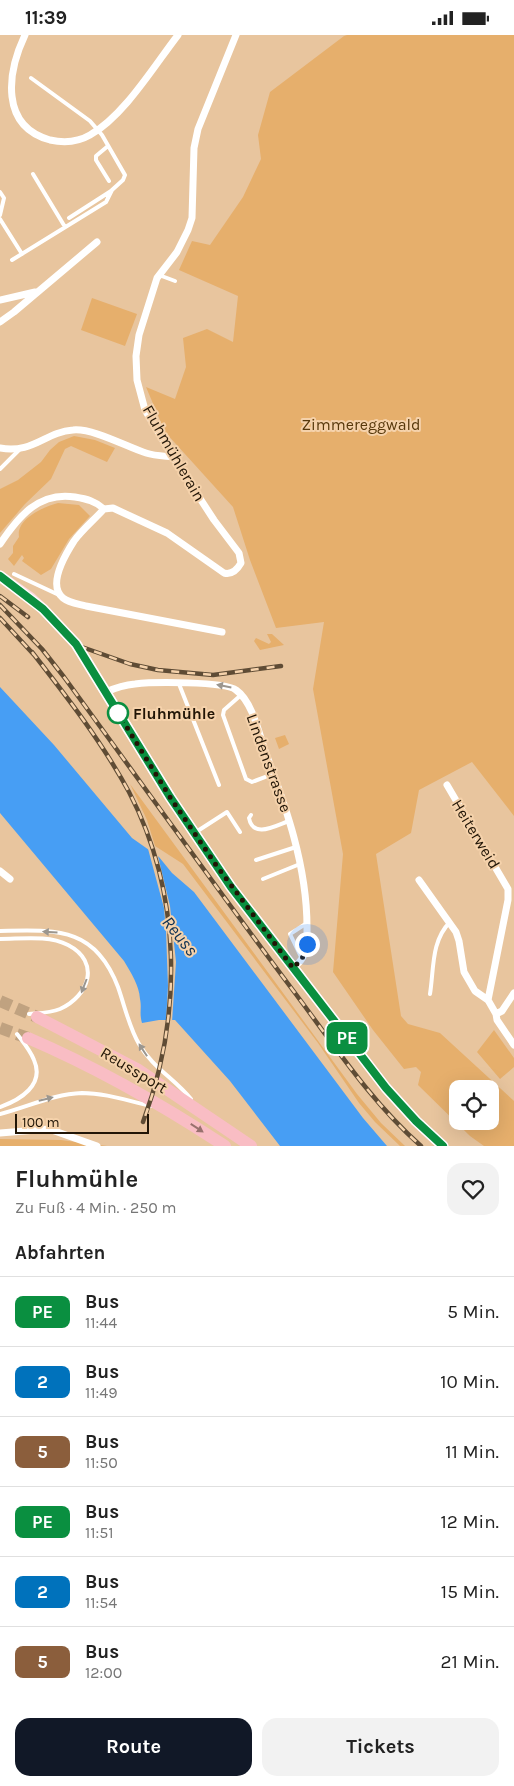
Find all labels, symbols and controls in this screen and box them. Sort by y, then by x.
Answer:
text: 11:39 [25,7,67,29]
street label: Fluhmühlerain [139,401,209,505]
park label: Zimmereggwald [302,415,420,434]
one-way arrow [217,682,232,690]
marker: Fluhmühle [107,702,129,724]
place label: Fluhmühle [133,704,215,723]
street label: Lindenstrasse [242,711,296,815]
street label: Heiterweid [448,796,504,872]
water label: Reuss [157,912,203,960]
one-way arrow [41,927,57,935]
your location [295,932,320,957]
one-way arrow [80,979,88,994]
line badge: PE [324,1022,370,1054]
text: PE [336,1027,358,1049]
street label: Reussport [97,1043,171,1097]
one-way arrow [138,1044,148,1057]
map controls [449,1080,499,1130]
button: locate [449,1080,499,1130]
one-way arrow [39,1095,54,1103]
scale bar [15,1111,149,1134]
text: 100 m [22,1114,60,1131]
one-way arrow [190,1123,204,1133]
button: heart [447,1163,499,1215]
text: Fluhmühle [15,1165,138,1193]
text: Zu Fuß · 4 Min. · 250 m [15,1198,177,1217]
text: Abfahrten [15,1242,105,1264]
text: Bus [85,1291,119,1313]
text: PE [32,1301,53,1323]
text: 5 Min. [447,1301,499,1323]
text: 11:44 [85,1313,117,1332]
text: Bus [85,1361,119,1383]
text: 2 [37,1371,48,1393]
text: 10 Min. [440,1371,499,1393]
text: 11:49 [85,1383,117,1402]
text: Bus [85,1431,119,1453]
text: 5 [37,1441,48,1463]
text: 11 Min. [445,1441,499,1463]
text: 11:50 [85,1453,118,1472]
text: Bus [85,1501,119,1523]
text: PE [32,1511,53,1533]
text: 12 Min. [441,1511,499,1533]
text: 11:51 [85,1523,114,1542]
text: Bus [85,1571,119,1593]
text: 2 [37,1581,48,1603]
text: 15 Min. [441,1581,499,1603]
text: 11:54 [85,1593,117,1612]
text: Bus [85,1641,119,1663]
text: 5 [37,1651,48,1673]
text: 21 Min. [441,1651,499,1673]
text: 12:00 [85,1663,122,1682]
button: Route [15,1718,252,1776]
button: Tickets [262,1718,499,1776]

